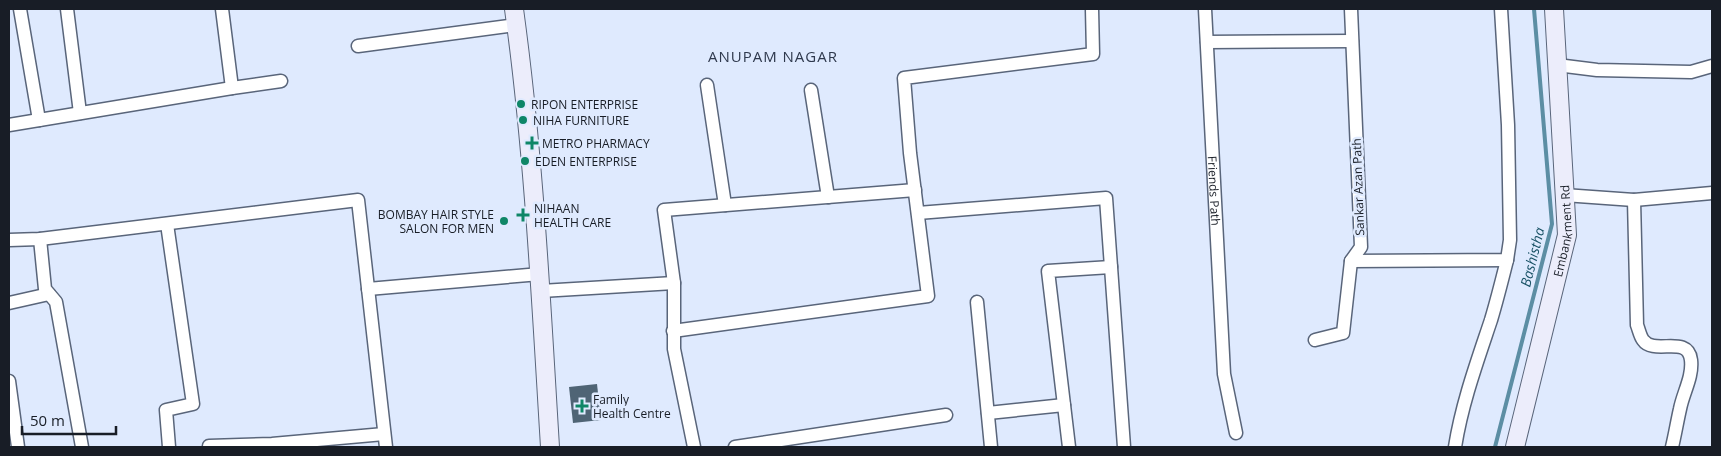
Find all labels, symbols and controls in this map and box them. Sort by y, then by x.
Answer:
district label: ANUPAM NAGAR [708,46,838,66]
place label: RIPON ENTERPRISE [531,96,638,113]
marker: RIPON ENTERPRISE [515,98,527,110]
place label: NIHA FURNITURE [533,112,629,129]
marker: NIHA FURNITURE [517,114,529,126]
place label: METRO PHARMACY [542,135,650,152]
marker: METRO PHARMACY [526,137,538,149]
street label: Sankar Azan Path [1348,138,1368,236]
place label: EDEN ENTERPRISE [535,153,637,170]
marker: EDEN ENTERPRISE [519,155,531,167]
street label: Friends Path [1204,155,1225,226]
street label: Embankment Rd [1549,184,1576,279]
place label: NIHAAN HEALTH CARE [534,200,611,231]
place label: BOMBAY HAIR STYLE SALON FOR MEN [378,206,494,237]
marker: NIHAAN HEALTH CARE [516,208,530,222]
marker: BOMBAY HAIR STYLE SALON FOR MEN [498,215,510,227]
water label: Bashistha [1515,225,1549,289]
place label: Family Health Centre [593,391,671,422]
marker: Family Health Centre [575,399,589,413]
scale bar [22,404,116,436]
text: 50 m [30,410,65,430]

